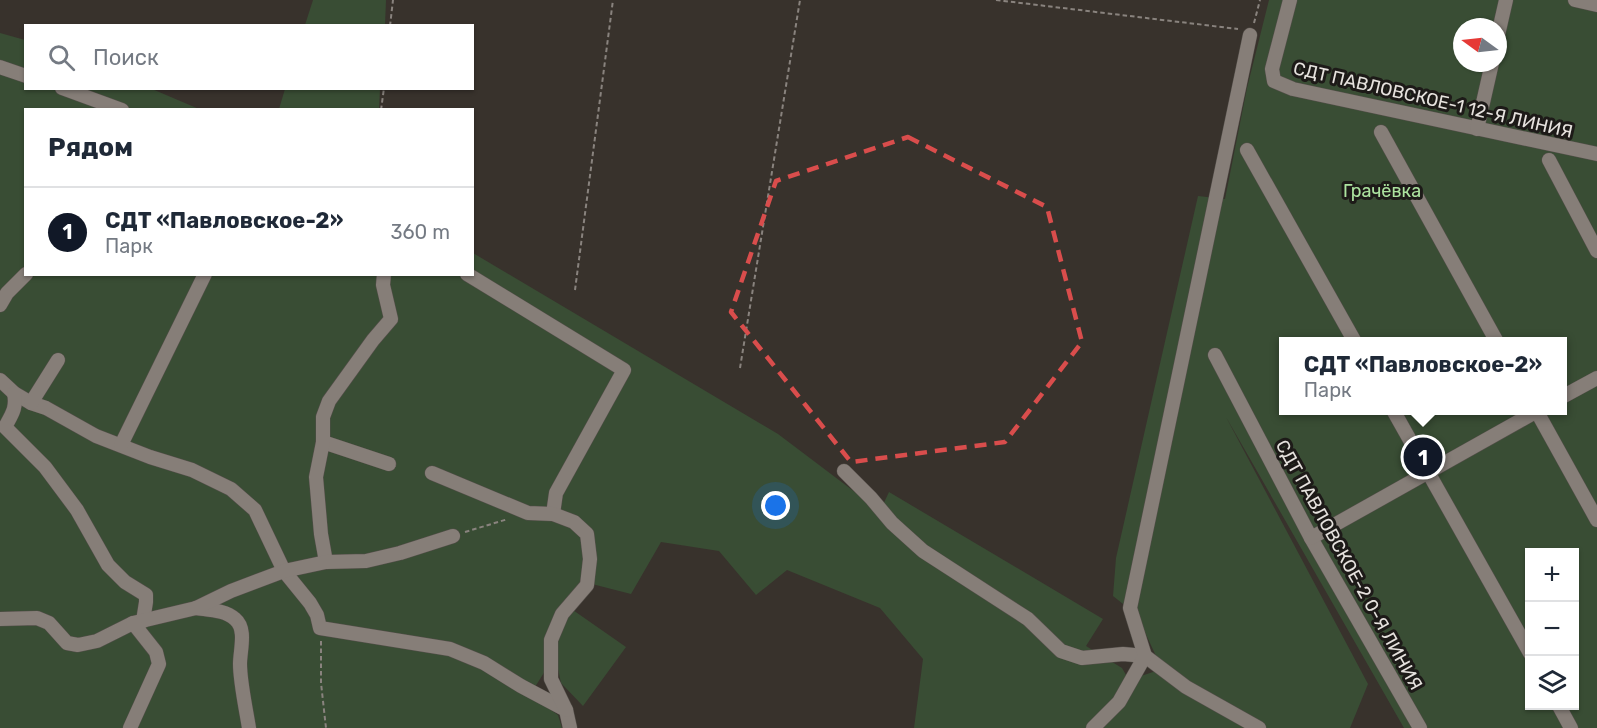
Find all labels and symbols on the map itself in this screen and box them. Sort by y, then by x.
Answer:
north arrow [1453,18,1507,72]
street label: СДТ ПАВЛОВСКОЕ-1 12-Я ЛИНИЯ [1291,57,1575,143]
park label: Грачёвка [1343,180,1421,202]
pin: 1 [1404,434,1442,480]
street label: СДТ ПАВЛОВСКОЕ-2 0-Я ЛИНИЯ [1271,436,1427,694]
your location [761,491,790,520]

